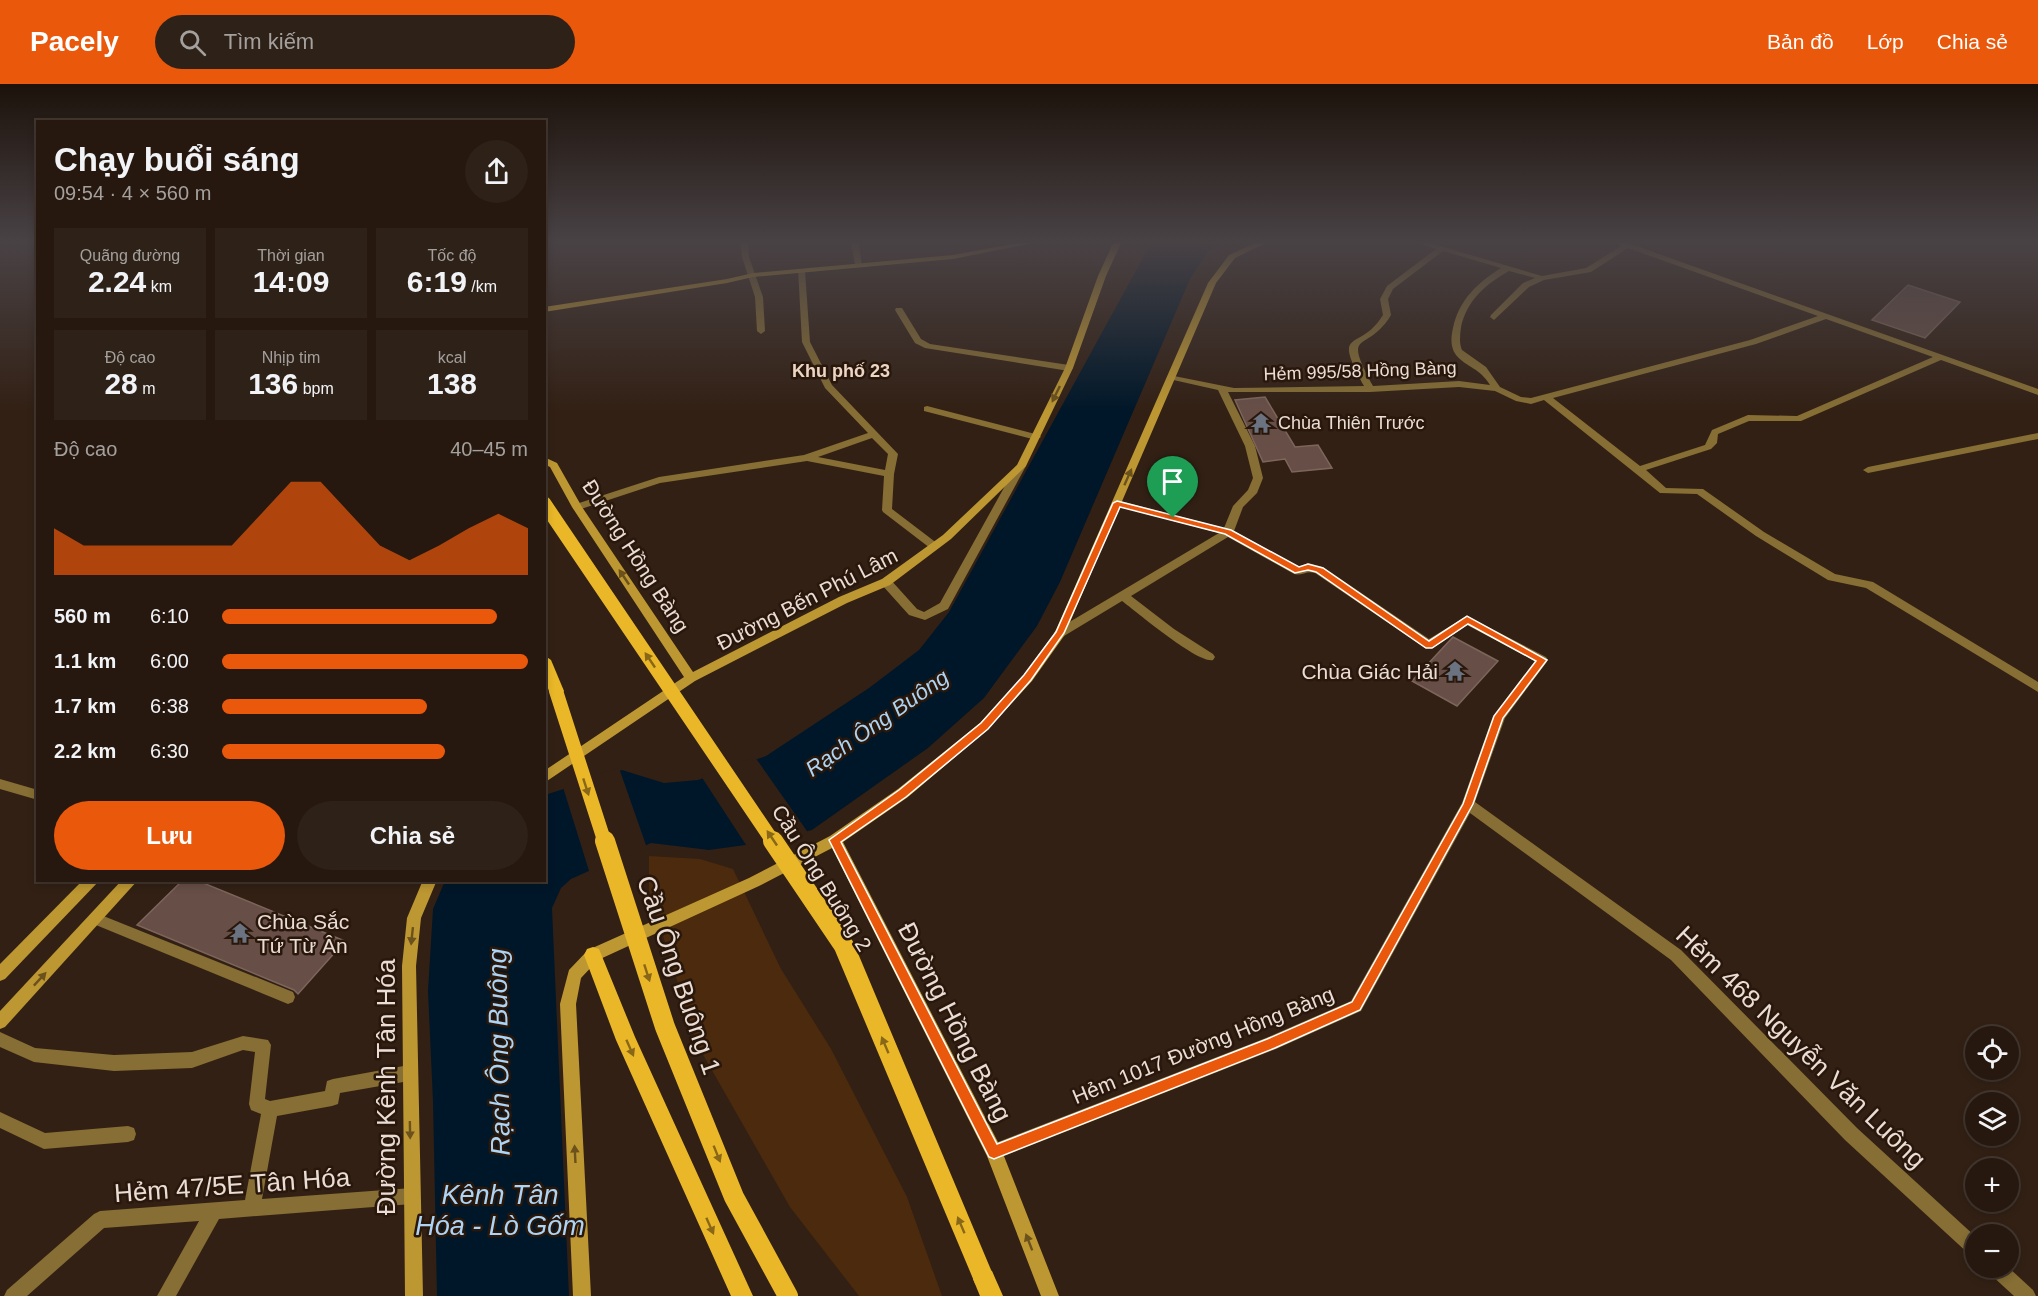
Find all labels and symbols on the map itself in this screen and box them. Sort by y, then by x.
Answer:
street label: Hẻm 995/58 Hồng Bàng [1263,358,1457,384]
district label: Khu phố 23 [792,361,890,381]
one-way arrow [1052,386,1061,403]
temple icon: Chùa Thiên Trước [1249,411,1273,435]
place label: Chùa Thiên Trước [1278,413,1425,433]
pin [1147,456,1198,518]
one-way arrow [1124,469,1133,486]
street label: Đường Hồng Bàng [578,475,694,637]
street label: Đường Bến Phú Lâm [713,543,901,655]
one-way arrow [618,569,629,585]
one-way arrow [645,652,656,668]
temple icon: Chùa Giác Hải [1443,659,1467,683]
place label: Chùa Giác Hải [1301,660,1438,683]
water label: Rạch Ông Buông [801,664,954,782]
one-way arrow [582,778,591,796]
street label: Cầu Ông Buông 2 [768,801,876,955]
one-way arrow [766,831,778,847]
street label: Cầu Ông Buông 1 [631,872,727,1078]
place label: Chùa Sắc Tứ Từ Ân [257,910,349,957]
street label: Đường Hồng Bàng [892,917,1018,1127]
street label: Hẻm 468 Nguyễn Văn Luông [1670,920,1932,1174]
temple icon: Chùa Sắc Tứ Từ Ân [228,921,252,945]
one-way arrow [407,926,417,945]
water label: Rạch Ông Buông [481,948,516,1156]
street label: Đường Kênh Tân Hóa [371,958,401,1215]
one-way arrow [643,964,652,982]
one-way arrow [33,971,47,986]
street label: Hẻm 1017 Đường Hồng Bàng [1069,982,1337,1108]
one-way arrow [880,1036,889,1054]
one-way arrow [625,1040,635,1058]
one-way arrow [405,1121,415,1140]
one-way arrow [570,1144,579,1163]
one-way arrow [712,1146,722,1164]
street label: Hẻm 47/5E Tân Hóa [113,1162,352,1208]
water label: Kênh Tân Hóa - Lò Gốm [415,1180,585,1241]
one-way arrow [956,1216,965,1234]
one-way arrow [705,1218,715,1236]
one-way arrow [1024,1232,1034,1250]

